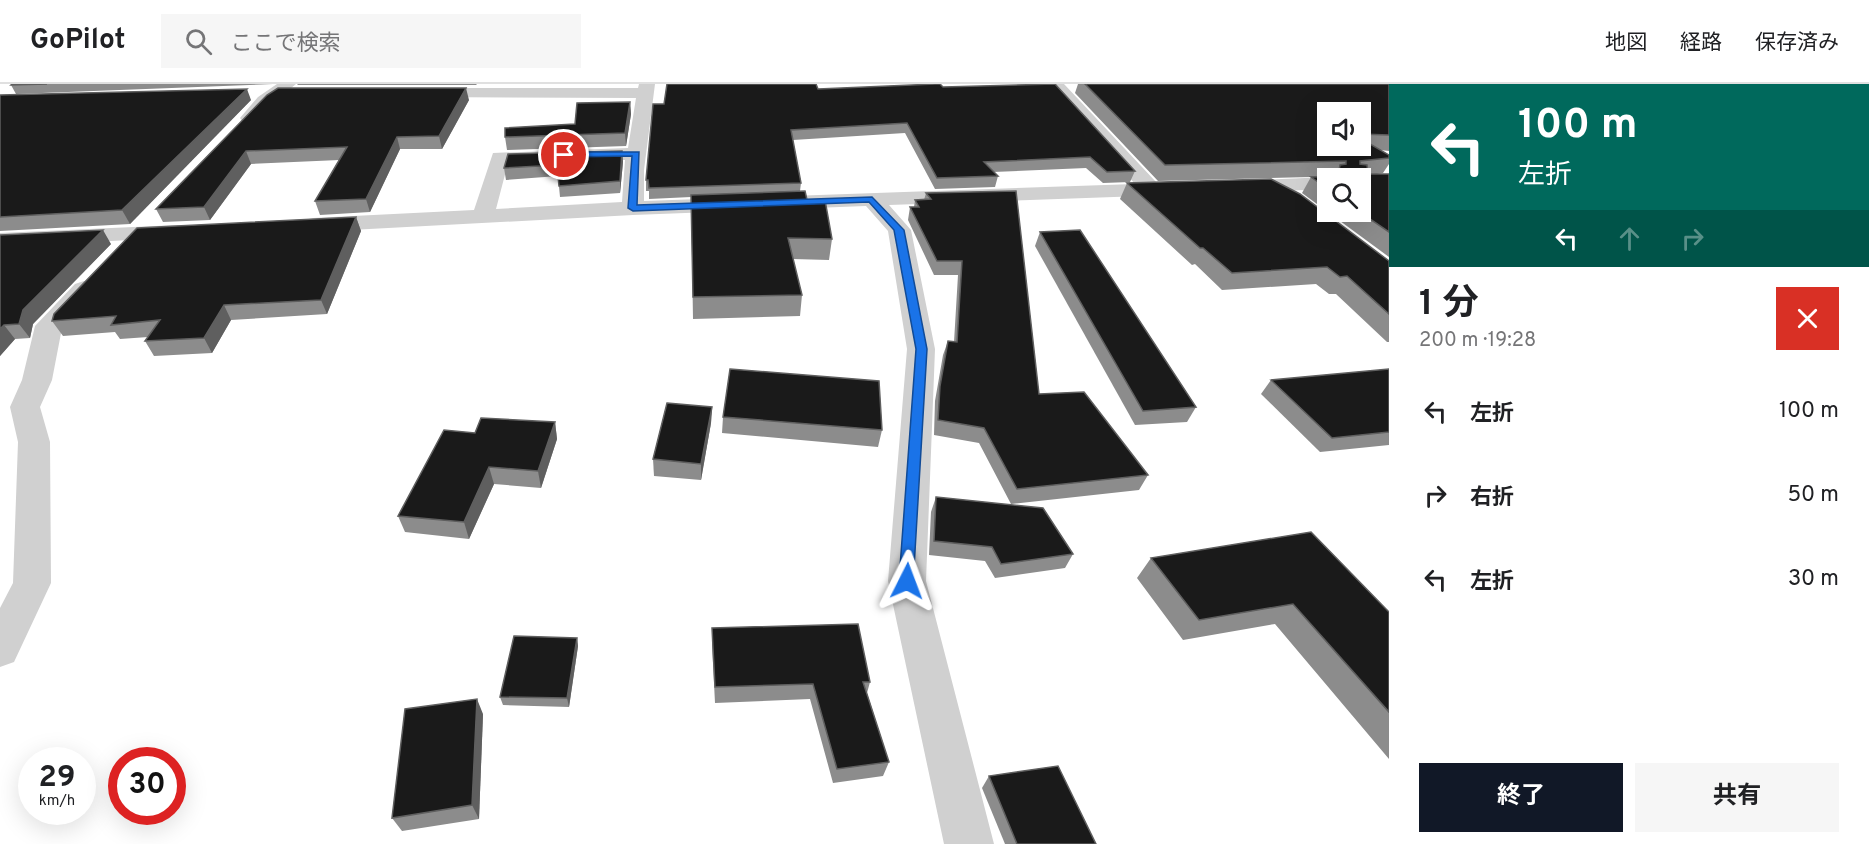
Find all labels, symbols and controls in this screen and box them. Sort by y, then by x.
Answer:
search box [161,14,581,68]
text: GoPilot [30,23,125,59]
icon: search [182,25,215,58]
text: 地図 [1605,30,1647,57]
text: 経路 [1680,30,1722,57]
text: 保存済み [1755,30,1839,57]
text: ここで検索 [230,31,341,58]
text: 100 m [1518,100,1637,153]
map controls [1317,102,1371,222]
button: sound [1317,102,1371,156]
icon: left [1419,108,1497,186]
pin [538,129,589,180]
icon: arrive [547,138,580,171]
text: 左折 [1518,159,1572,193]
button: search [1317,168,1371,222]
icon: left [1550,222,1583,255]
icon: ahead [1613,222,1646,255]
icon: right [1676,222,1709,255]
text: 1 分 [1419,282,1478,328]
button: close [1776,287,1839,350]
text: 200 m · 19:28 [1419,328,1536,354]
icon: left [1419,395,1452,428]
text: 100 m [1779,398,1839,425]
text: 左折 [1470,401,1514,428]
icon: right [1419,479,1452,512]
text: 50 m [1787,482,1839,509]
text: 右折 [1470,485,1514,512]
position arrow [875,549,939,613]
icon: left [1419,563,1452,596]
text: 30 m [1788,566,1839,593]
text: 左折 [1470,569,1514,596]
speed limit sign: 30 [108,747,186,825]
text: 29 [39,760,75,797]
button: 終了 [1419,763,1623,832]
button: 共有 [1635,763,1839,832]
text: km/h [39,792,75,811]

